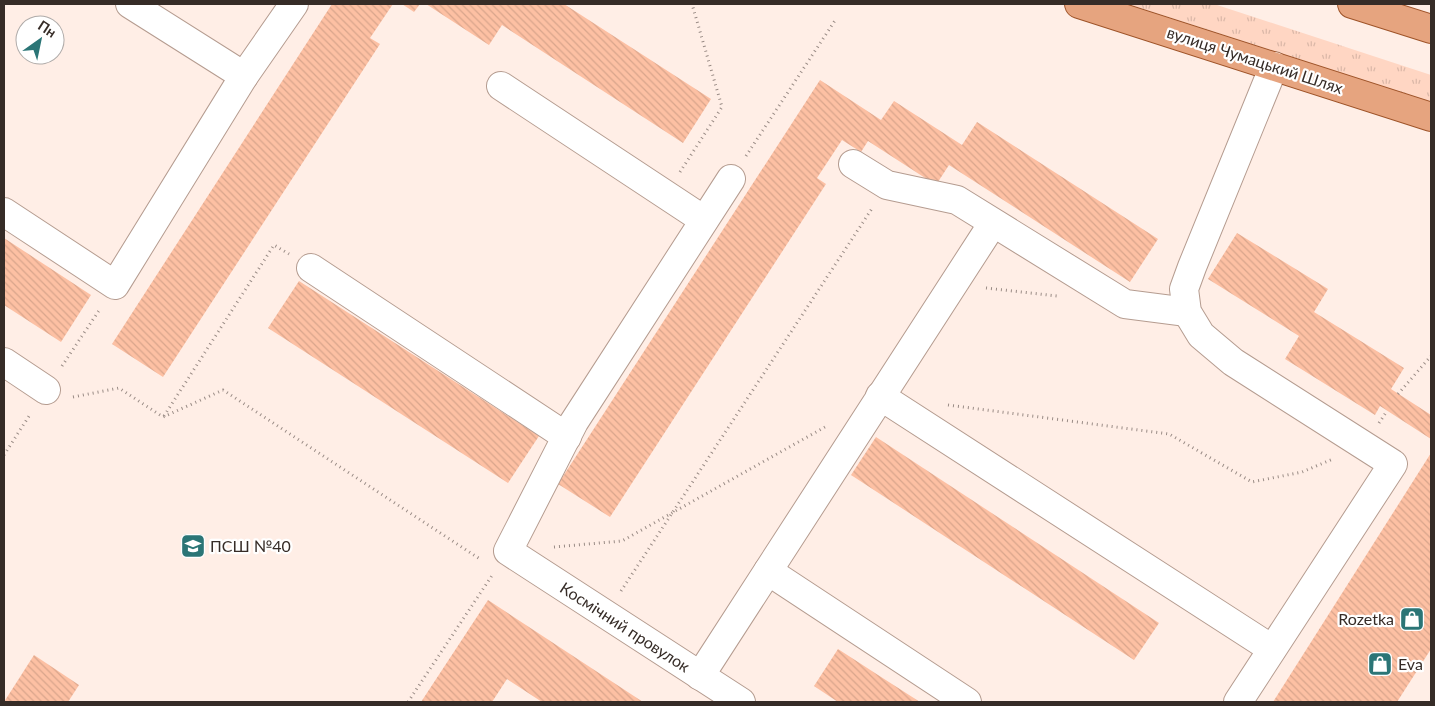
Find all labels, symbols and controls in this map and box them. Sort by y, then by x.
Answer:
north arrow [15,15,65,65]
text: Пн [35,17,60,41]
street label: вулиця Чумацький Шлях [1165,22,1346,97]
school or university icon: ПСШ №40 [180,533,206,559]
place label: ПСШ №40 [210,536,291,555]
street label: Космічний провулок [557,578,694,676]
shop icon: Rozetka [1399,606,1425,632]
place label: Rozetka [1338,609,1394,628]
shop icon: Eva [1367,651,1393,677]
place label: Eva [1398,654,1423,673]

